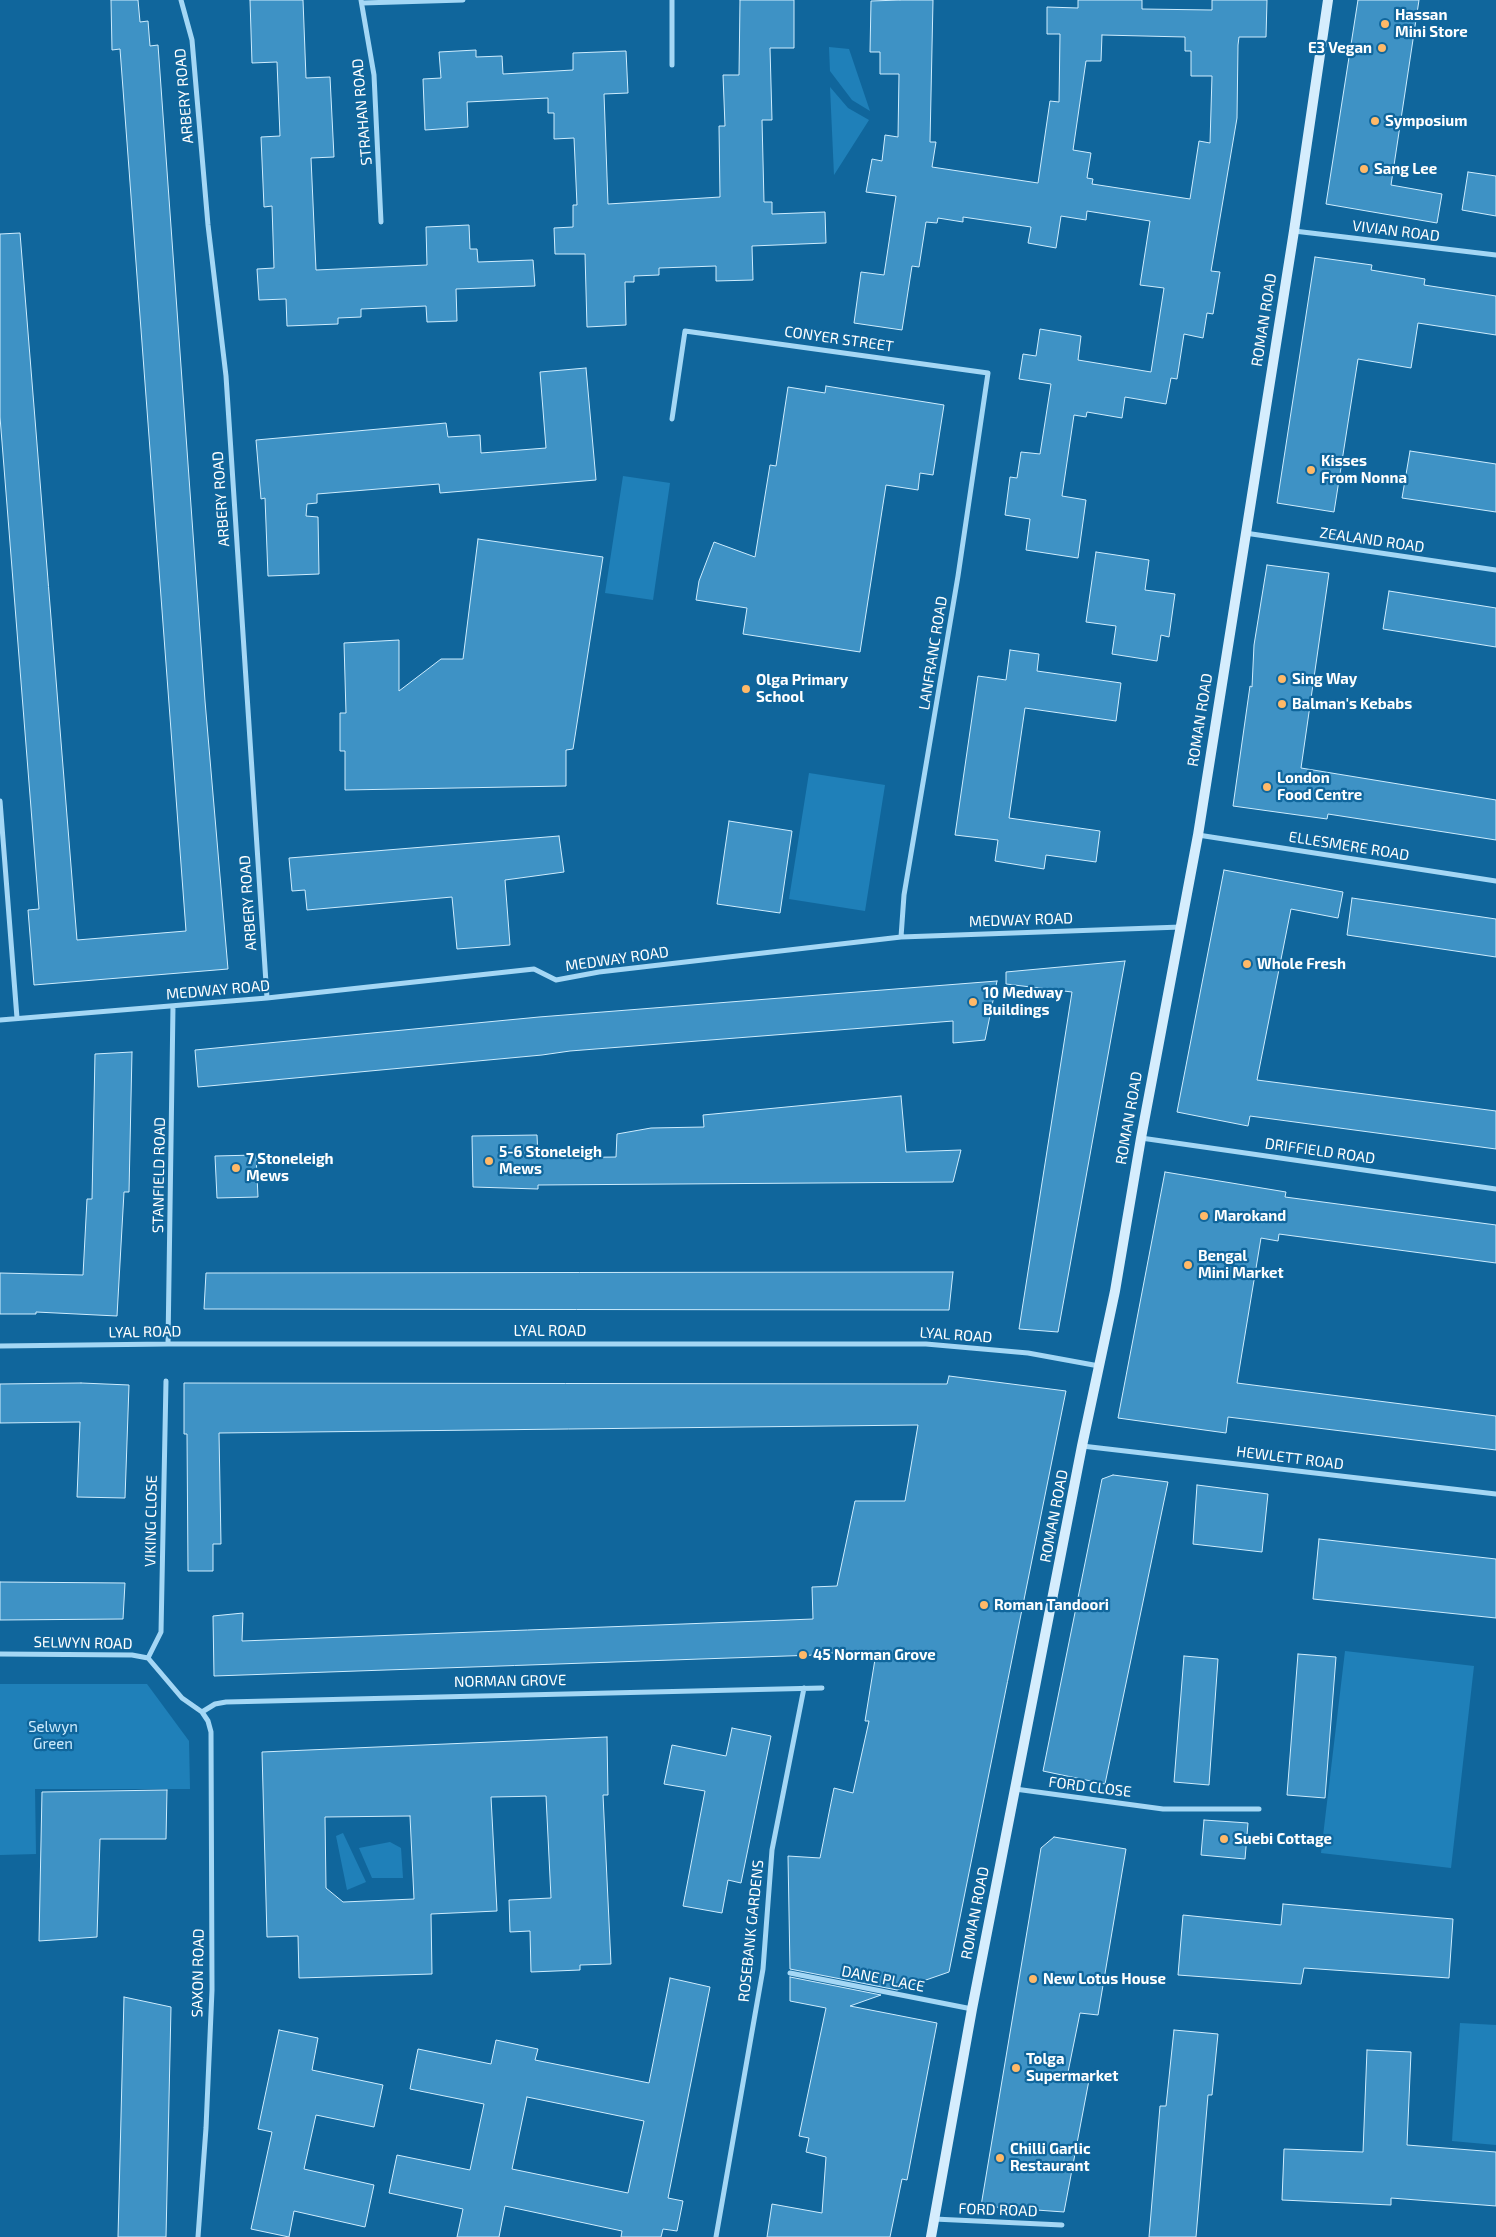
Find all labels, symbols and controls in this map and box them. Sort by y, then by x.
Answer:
place label: Hassan Mini Store [1395,6,1468,41]
marker: Hassan Mini Store [1379,18,1391,30]
place label: E3 Vegan [1308,39,1372,57]
marker: E3 Vegan [1376,42,1388,54]
street label: ARBERY ROAD [171,47,197,145]
street label: STRAHAN ROAD [348,58,376,166]
place label: Symposium [1385,112,1467,130]
marker: Symposium [1369,115,1381,127]
place label: Sang Lee [1374,160,1437,178]
marker: Sang Lee [1358,163,1370,175]
street label: VIVIAN ROAD [1351,217,1441,245]
street label: ROMAN ROAD [1248,272,1280,368]
street label: CONYER STREET [783,322,895,356]
street label: ARBERY ROAD [209,451,233,547]
place label: Kisses From Nonna [1321,452,1407,487]
marker: Kisses From Nonna [1305,464,1317,476]
street label: ZEALAND ROAD [1318,524,1426,556]
street label: LANFRANC ROAD [915,595,951,711]
place label: Sing Way [1292,670,1357,688]
place label: Olga Primary School [756,671,848,706]
street label: ROMAN ROAD [1184,672,1216,768]
marker: Sing Way [1276,673,1288,685]
marker: Olga Primary School [740,683,752,695]
place label: Balman's Kebabs [1292,695,1412,713]
marker: Balman's Kebabs [1276,698,1288,710]
place label: London Food Centre [1277,769,1362,804]
marker: London Food Centre [1261,781,1273,793]
street label: ELLESMERE ROAD [1287,828,1411,864]
street label: ARBERY ROAD [236,855,260,951]
street label: MEDWAY ROAD [969,909,1073,931]
street label: MEDWAY ROAD [564,943,670,975]
place label: Whole Fresh [1257,955,1346,973]
marker: Whole Fresh [1241,958,1253,970]
street label: MEDWAY ROAD [165,976,271,1004]
place label: 10 Medway Buildings [983,984,1063,1019]
marker: 10 Medway Buildings [967,996,979,1008]
street label: ROMAN ROAD [1112,1070,1146,1166]
street label: STANFIELD ROAD [149,1117,169,1233]
street label: DRIFFIELD ROAD [1264,1134,1376,1168]
place label: 5-6 Stoneleigh Mews [499,1143,602,1178]
place label: 7 Stoneleigh Mews [246,1150,334,1185]
marker: 5-6 Stoneleigh Mews [483,1155,495,1167]
marker: 7 Stoneleigh Mews [230,1162,242,1174]
place label: Marokand [1214,1207,1286,1225]
marker: Marokand [1198,1210,1210,1222]
place label: Bengal Mini Market [1198,1247,1284,1282]
marker: Bengal Mini Market [1182,1259,1194,1271]
street label: LYAL ROAD [108,1322,182,1342]
street label: LYAL ROAD [514,1322,586,1340]
street label: LYAL ROAD [919,1323,993,1347]
street label: HEWLETT ROAD [1235,1442,1345,1474]
street label: ROMAN ROAD [1036,1468,1072,1564]
street label: VIKING CLOSE [141,1475,161,1567]
place label: Roman Tandoori [994,1596,1109,1614]
marker: Roman Tandoori [978,1599,990,1611]
street label: SELWYN ROAD [33,1633,133,1653]
place label: 45 Norman Grove [813,1646,936,1664]
marker: 45 Norman Grove [797,1649,809,1661]
street label: NORMAN GROVE [454,1671,566,1691]
park label: Selwyn Green [28,1718,78,1753]
street label: FORD CLOSE [1047,1773,1133,1801]
place label: Suebi Cottage [1234,1830,1332,1848]
marker: Suebi Cottage [1218,1833,1230,1845]
street label: ROSEBANK GARDENS [735,1859,767,2003]
street label: ROMAN ROAD [957,1865,993,1961]
street label: SAXON ROAD [188,1928,208,2018]
street label: DANE PLACE [840,1962,926,1996]
place label: New Lotus House [1043,1970,1166,1988]
marker: New Lotus House [1027,1973,1039,1985]
place label: Tolga Supermarket [1026,2050,1118,2085]
marker: Tolga Supermarket [1010,2062,1022,2074]
place label: Chilli Garlic Restaurant [1010,2140,1091,2175]
marker: Chilli Garlic Restaurant [994,2152,1006,2164]
street label: FORD ROAD [958,2200,1038,2220]

